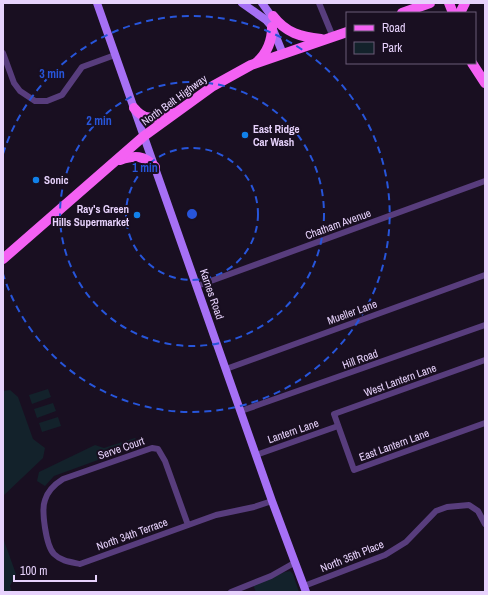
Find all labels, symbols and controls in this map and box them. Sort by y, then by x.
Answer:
legend [346,12,476,64]
text: Road [382,20,406,36]
text: Park [382,40,402,56]
text: 3 min [39,66,65,82]
street label: North Belt Highway [138,71,210,129]
text: 2 min [86,113,112,129]
place label: East Ridge Car Wash [253,122,300,149]
marker: East Ridge Car Wash [240,130,250,140]
text: 1 min [132,160,158,176]
place label: Sonic [44,173,69,187]
marker: Sonic [31,175,41,185]
place label: Ray's Green Hills Supermarket [52,202,129,229]
street label: Chatham Avenue [303,206,373,242]
centre of rings [185,207,199,221]
marker: Ray's Green Hills Supermarket [132,210,142,220]
street label: Karnes Road [197,267,227,321]
street label: Mueller Lane [325,297,379,327]
street label: Hill Road [340,346,380,372]
street label: West Lantern Lane [362,360,438,400]
street label: Lantern Lane [266,416,320,446]
street label: East Lantern Lane [357,426,431,464]
street label: Serve Court [96,433,146,462]
street label: North 34th Terrace [95,515,169,553]
street label: North 35th Place [318,537,386,575]
scale bar [14,557,96,583]
text: 100 m [20,563,47,579]

